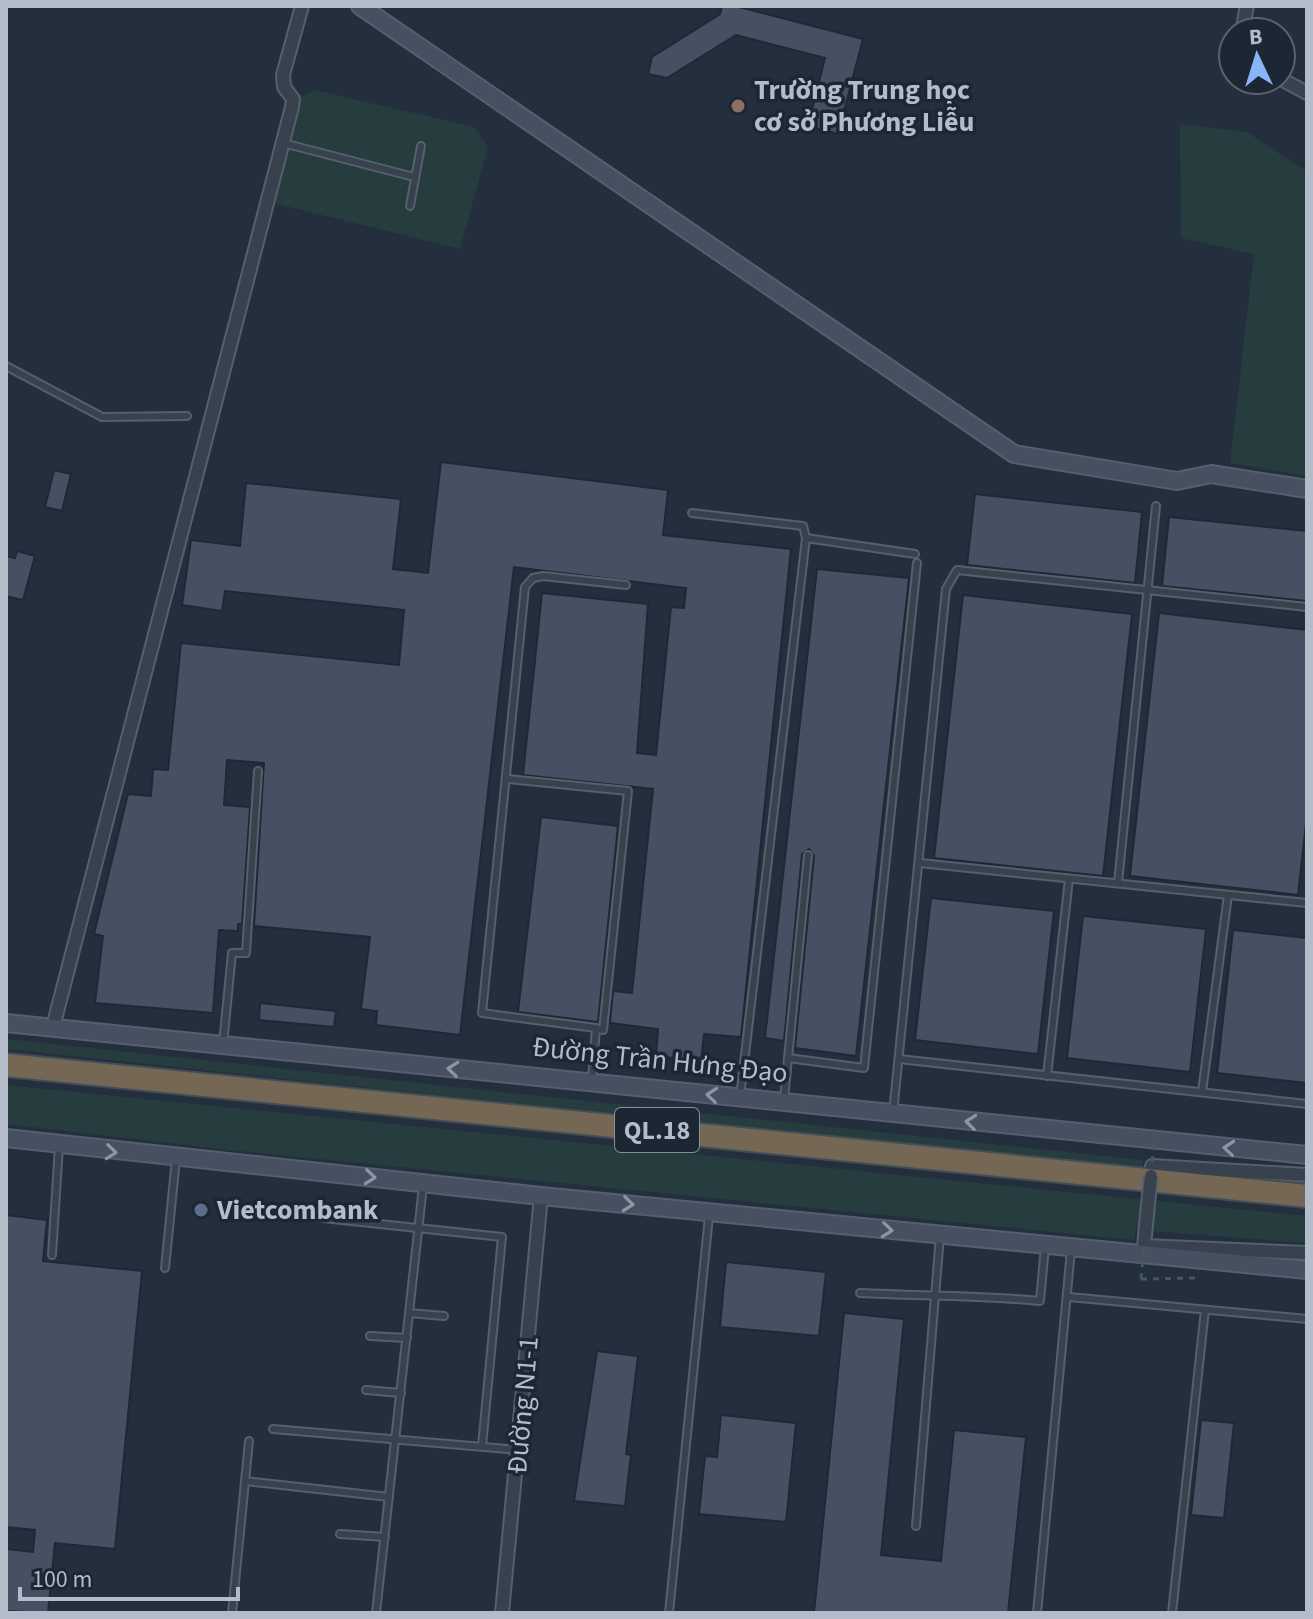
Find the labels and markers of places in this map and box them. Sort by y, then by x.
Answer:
place label: Trường Trung học cơ sở Phương Liễu [754,70,974,142]
marker: Trường Trung học cơ sở Phương Liễu [729,97,747,115]
place label: Vietcombank [216,1190,379,1230]
marker: Vietcombank [192,1201,210,1219]

